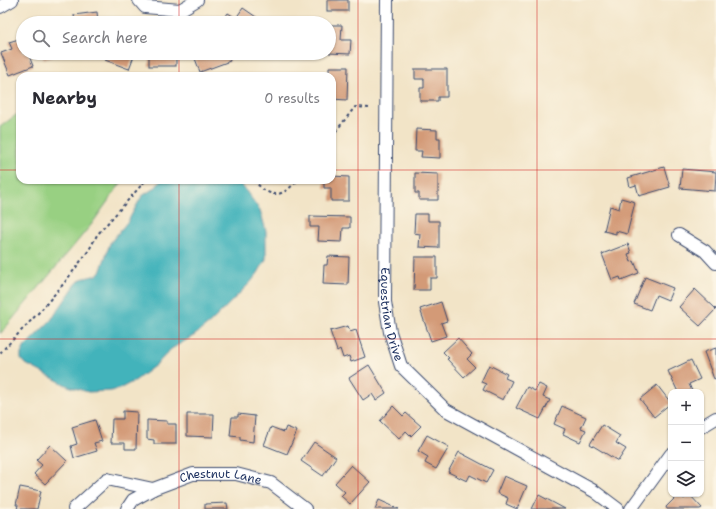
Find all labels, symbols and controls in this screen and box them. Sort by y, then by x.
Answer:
search box [16,16,336,60]
icon: search [30,27,52,49]
text: Search here [62,28,148,48]
text: Nearby [32,87,97,109]
text: 0 results [264,90,320,107]
street label: Equestrian Drive [377,267,407,363]
map controls [668,389,704,497]
button: + [668,389,704,425]
button: − [668,425,704,461]
button: layers [668,461,704,497]
street label: Chestnut Lane [177,466,264,488]

